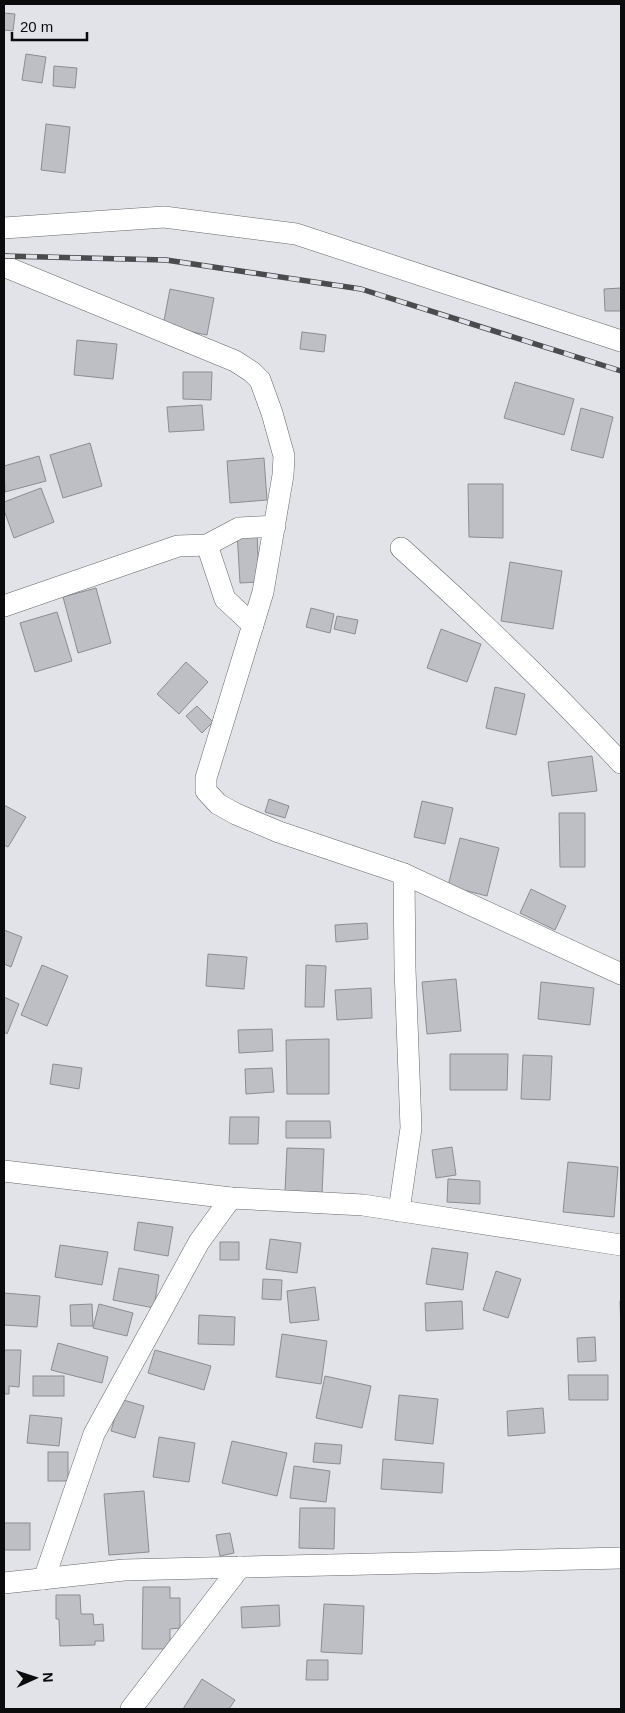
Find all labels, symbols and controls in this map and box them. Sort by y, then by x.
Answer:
scale bar [12,10,88,42]
text: 20 m [20,18,53,35]
north arrow [10,1653,60,1703]
text: N [40,1672,56,1683]

